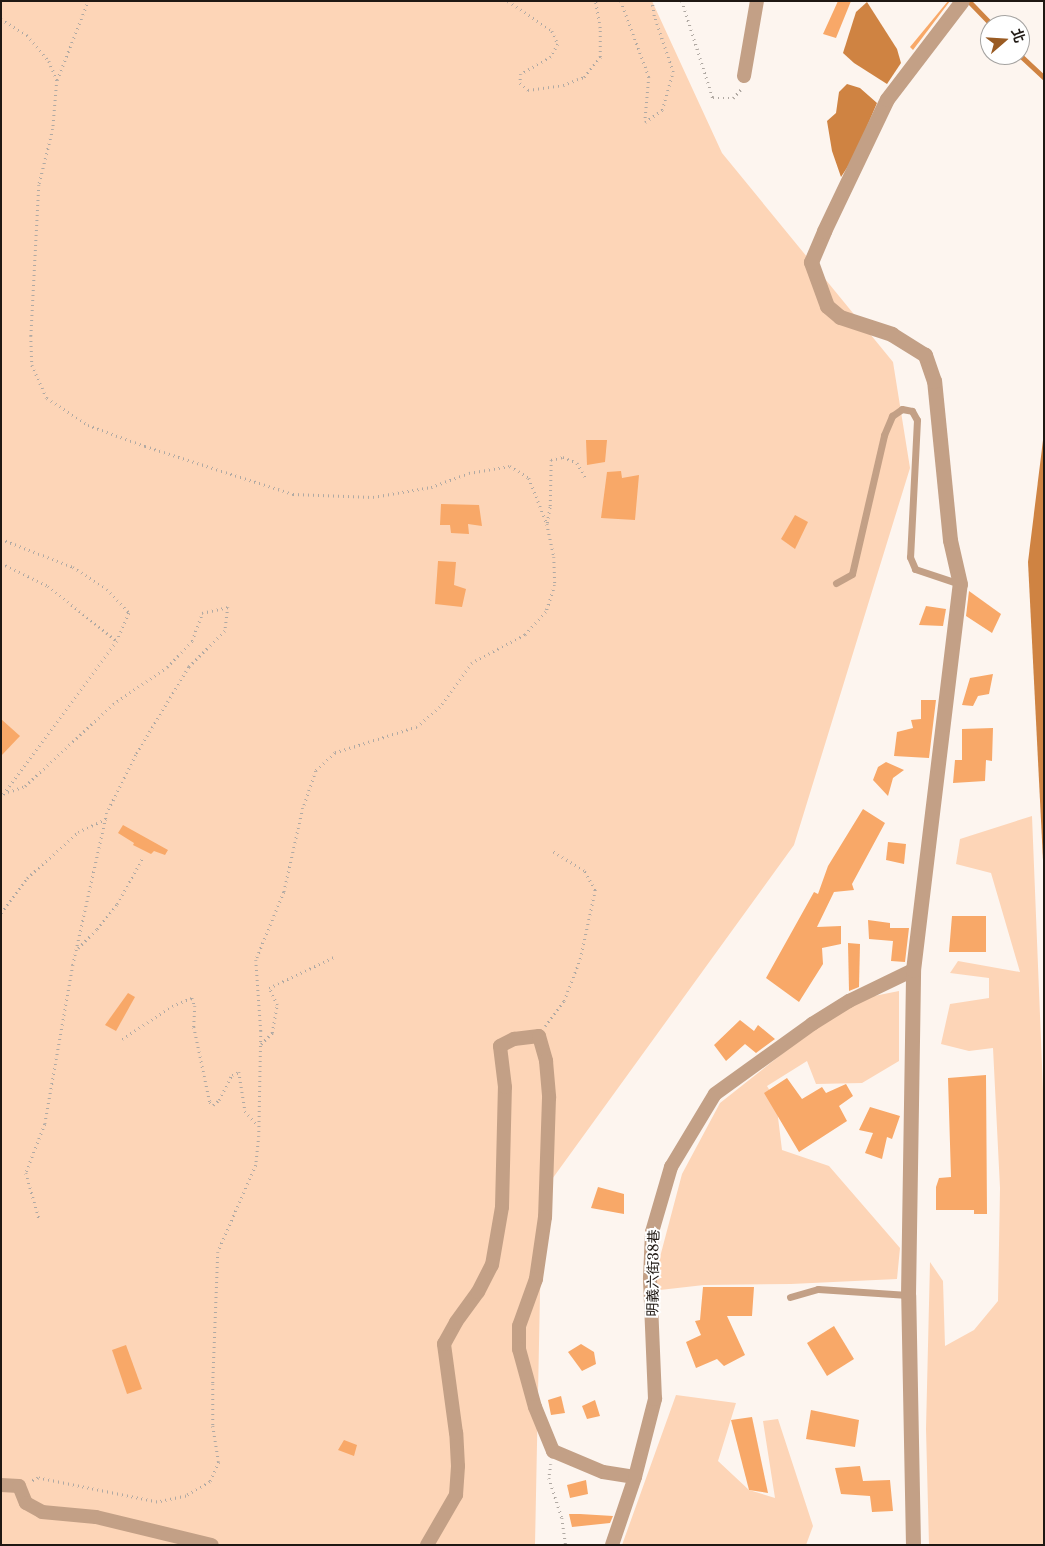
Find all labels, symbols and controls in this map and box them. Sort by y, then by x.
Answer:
north arrow [980,15,1030,65]
text: 北 [1007,26,1029,45]
street label: 明義六街38巷 [644,1229,662,1317]

